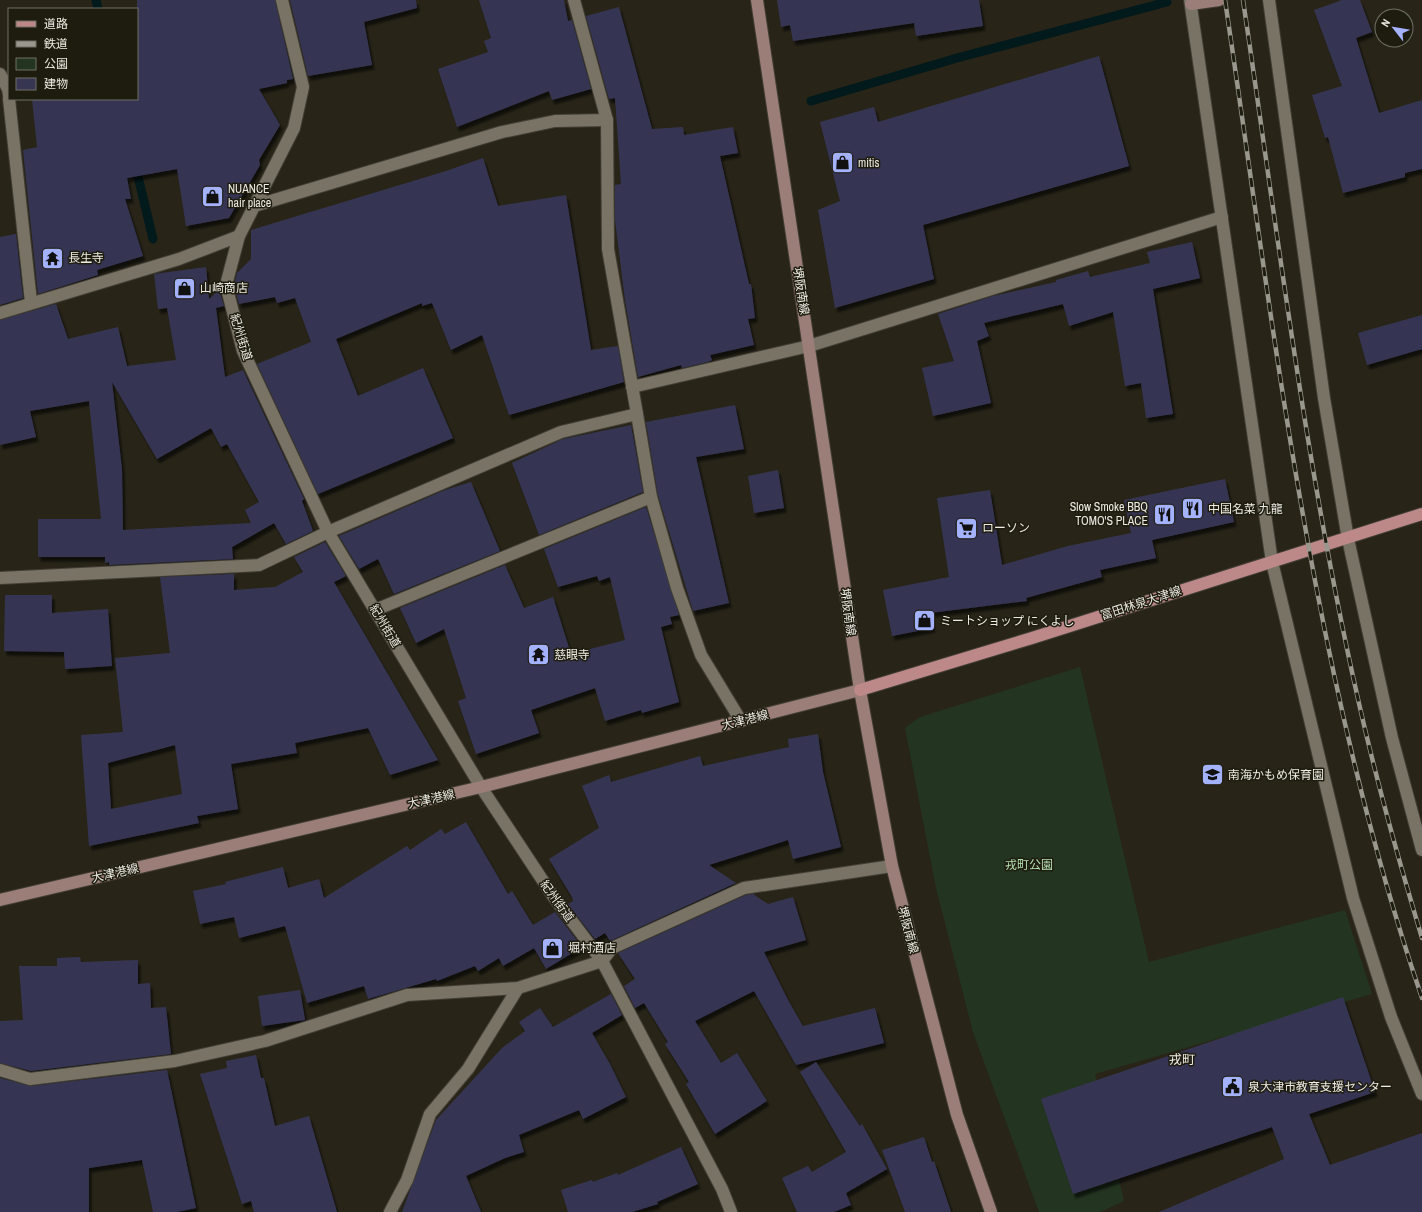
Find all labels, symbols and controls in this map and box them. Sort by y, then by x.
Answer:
legend [8,8,138,100]
north arrow [1374,8,1414,48]
text: 道路 [44,16,68,32]
text: N [1378,16,1393,29]
text: 鉄道 [44,36,68,52]
text: 公園 [44,56,68,72]
text: 建物 [44,76,68,92]
shop icon: mitis [829,150,855,176]
place label: mitis [858,155,879,171]
place label: NUANCE hair place [228,181,271,211]
shop icon: NUANCE hair place [199,183,225,209]
temple icon: 長生寺 [39,245,65,271]
place label: 長生寺 [68,250,104,266]
street label: 堺阪南線 [789,266,813,316]
shop icon: 山崎商店 [172,275,198,301]
place label: 山崎商店 [200,280,248,296]
street label: 紀州街道 [226,312,256,362]
restaurant icon: 中国名菜 九龍 [1180,496,1206,522]
place label: Slow Smoke BBQ TOMO'S PLACE [1070,499,1148,529]
restaurant icon: Slow Smoke BBQ TOMO'S PLACE [1151,501,1177,527]
place label: 中国名菜 九龍 [1208,501,1283,517]
supermarket icon: ローソン [954,515,980,541]
place label: ローソン [982,520,1030,536]
street label: 富田林泉大津線 [1099,582,1183,624]
street label: 堺阪南線 [837,587,859,637]
street label: 紀州街道 [366,601,404,651]
shop icon: ミートショップ にくよし [912,608,938,634]
place label: ミートショップ にくよし [940,613,1075,629]
temple icon: 慈眼寺 [525,642,551,668]
place label: 慈眼寺 [554,647,590,663]
street label: 大津港線 [720,706,770,734]
school or university icon: 南海かもめ保育園 [1200,762,1226,788]
place label: 南海かもめ保育園 [1228,767,1324,783]
street label: 大津港線 [406,786,456,812]
park label: 戎町公園 [1005,857,1053,873]
street label: 大津港線 [90,860,140,886]
street label: 紀州街道 [536,877,578,925]
street label: 堺阪南線 [894,905,922,955]
shop icon: 堀村酒店 [539,935,565,961]
place label: 堀村酒店 [568,940,616,956]
district label: 戎町 [1169,1051,1195,1068]
public building icon: 泉大津市教育支援センター [1220,1074,1246,1100]
place label: 泉大津市教育支援センター [1248,1079,1392,1095]

